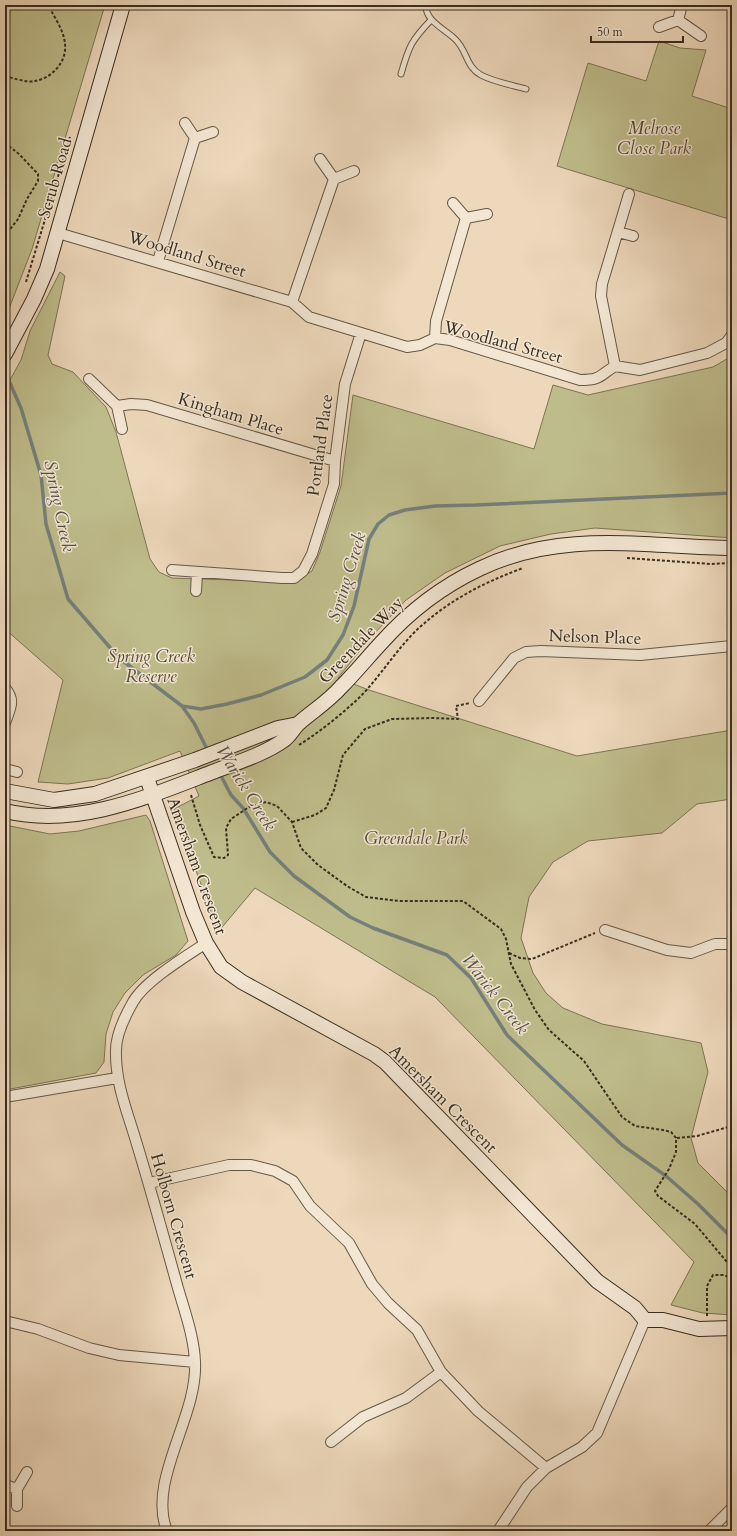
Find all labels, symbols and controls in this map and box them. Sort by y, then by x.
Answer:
scale bar [591,18,683,44]
text: 50 m [597,24,624,40]
park label: Melrose Close Park [617,117,692,160]
street label: Scrub Road [33,135,77,221]
street label: Woodland Street [124,225,249,283]
street label: Woodland Street [440,315,566,369]
street label: Kingham Place [175,387,287,441]
street label: Portland Place [301,392,339,498]
water label: Spring Creek [37,458,81,554]
water label: Spring Creek [321,529,373,625]
street label: Greendale Way [314,591,408,689]
street label: Nelson Place [548,624,642,650]
park label: Spring Creek Reserve [107,645,195,688]
water label: Warick Creek [210,740,282,836]
street label: Amersham Crescent [161,794,233,939]
park label: Greendale Park [364,827,468,850]
water label: Warick Creek [455,948,535,1040]
street label: Amersham Crescent [384,1040,503,1159]
street label: Holborn Crescent [145,1151,203,1282]

